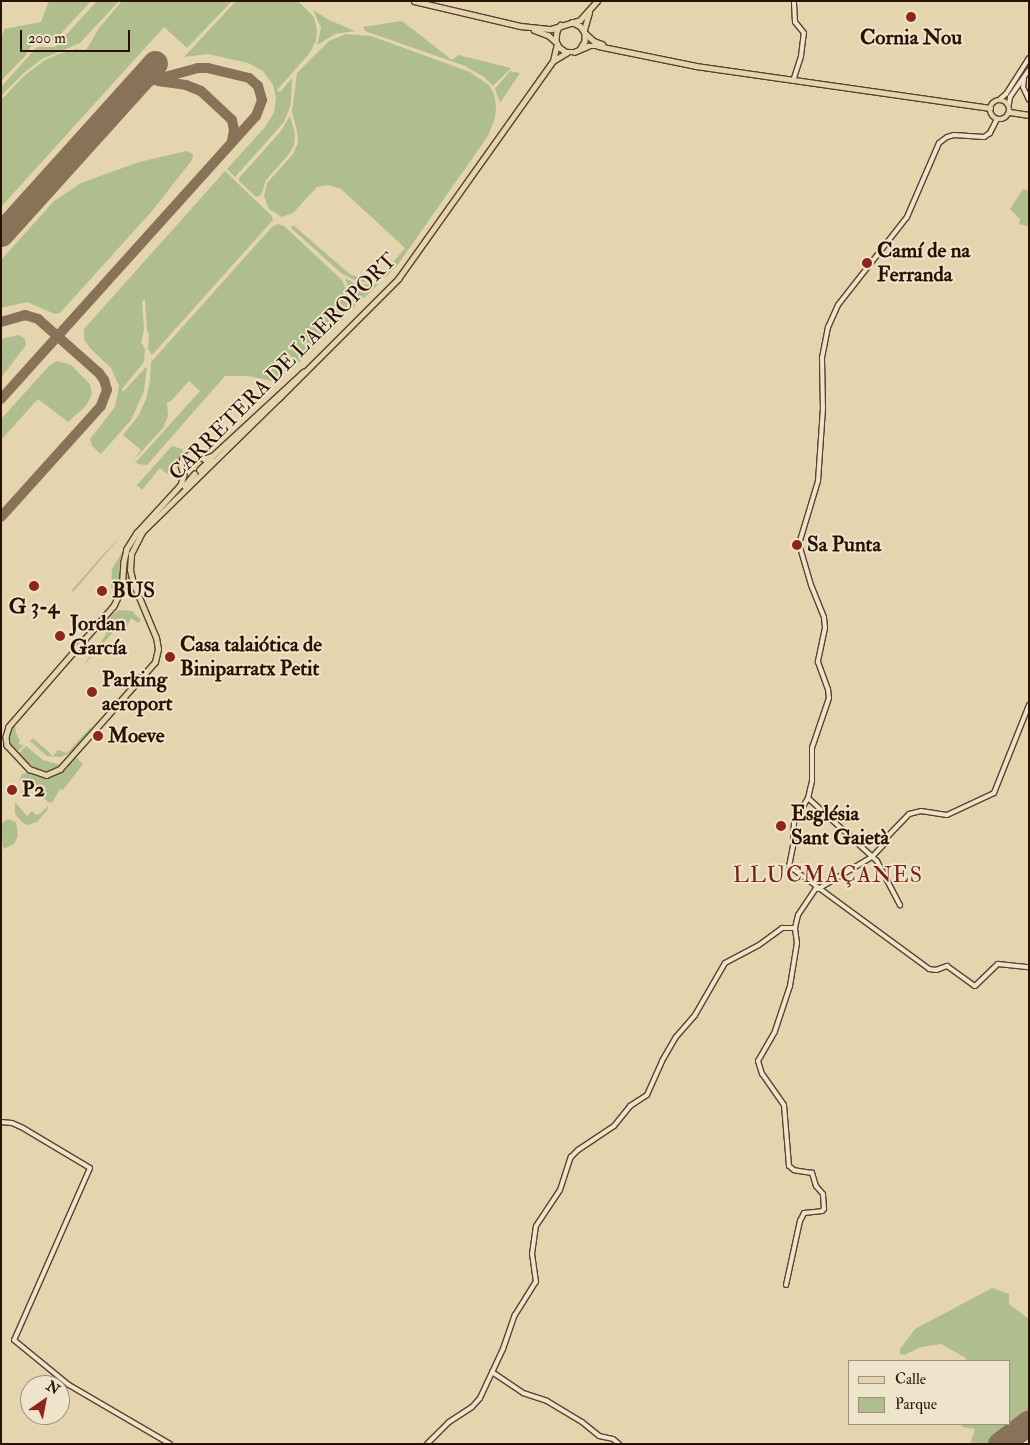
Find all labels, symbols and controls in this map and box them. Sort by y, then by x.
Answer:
marker: Cornia Nou [905,11,917,23]
scale bar [22,20,132,52]
place label: Cornia Nou [860,25,962,51]
text: 200 m [28,29,66,48]
place label: Camí de na Ferranda [877,238,970,288]
street label: CARRETERA DE L'AEROPORT [164,248,402,486]
marker: Camí de na Ferranda [861,257,873,269]
place label: Sa Punta [807,532,881,558]
marker: Sa Punta [791,539,803,551]
place label: BUS [112,578,155,604]
marker: G 3-4 [28,580,40,592]
marker: BUS [96,585,108,597]
place label: G 3-4 [9,594,59,620]
place label: Jordan García [70,611,127,661]
marker: Jordan García [54,630,66,642]
place label: Casa talaiótica de Biniparratx Petit [180,632,322,682]
marker: Casa talaiótica de Biniparratx Petit [164,651,176,663]
place label: Parking aeroport [102,667,173,717]
marker: Parking aeroport [86,686,98,698]
place label: Moeve [108,723,164,749]
marker: Moeve [92,730,104,742]
place label: P2 [22,777,45,803]
marker: P2 [6,784,18,796]
place label: Església Sant Gaietà [791,801,889,851]
marker: Església Sant Gaietà [775,820,787,832]
district label: LLUCMAÇANES [732,863,924,889]
legend [848,1360,1010,1425]
text: Calle [895,1370,926,1389]
north arrow [20,1375,70,1425]
text: N [43,1377,63,1398]
text: Parque [895,1395,937,1414]

